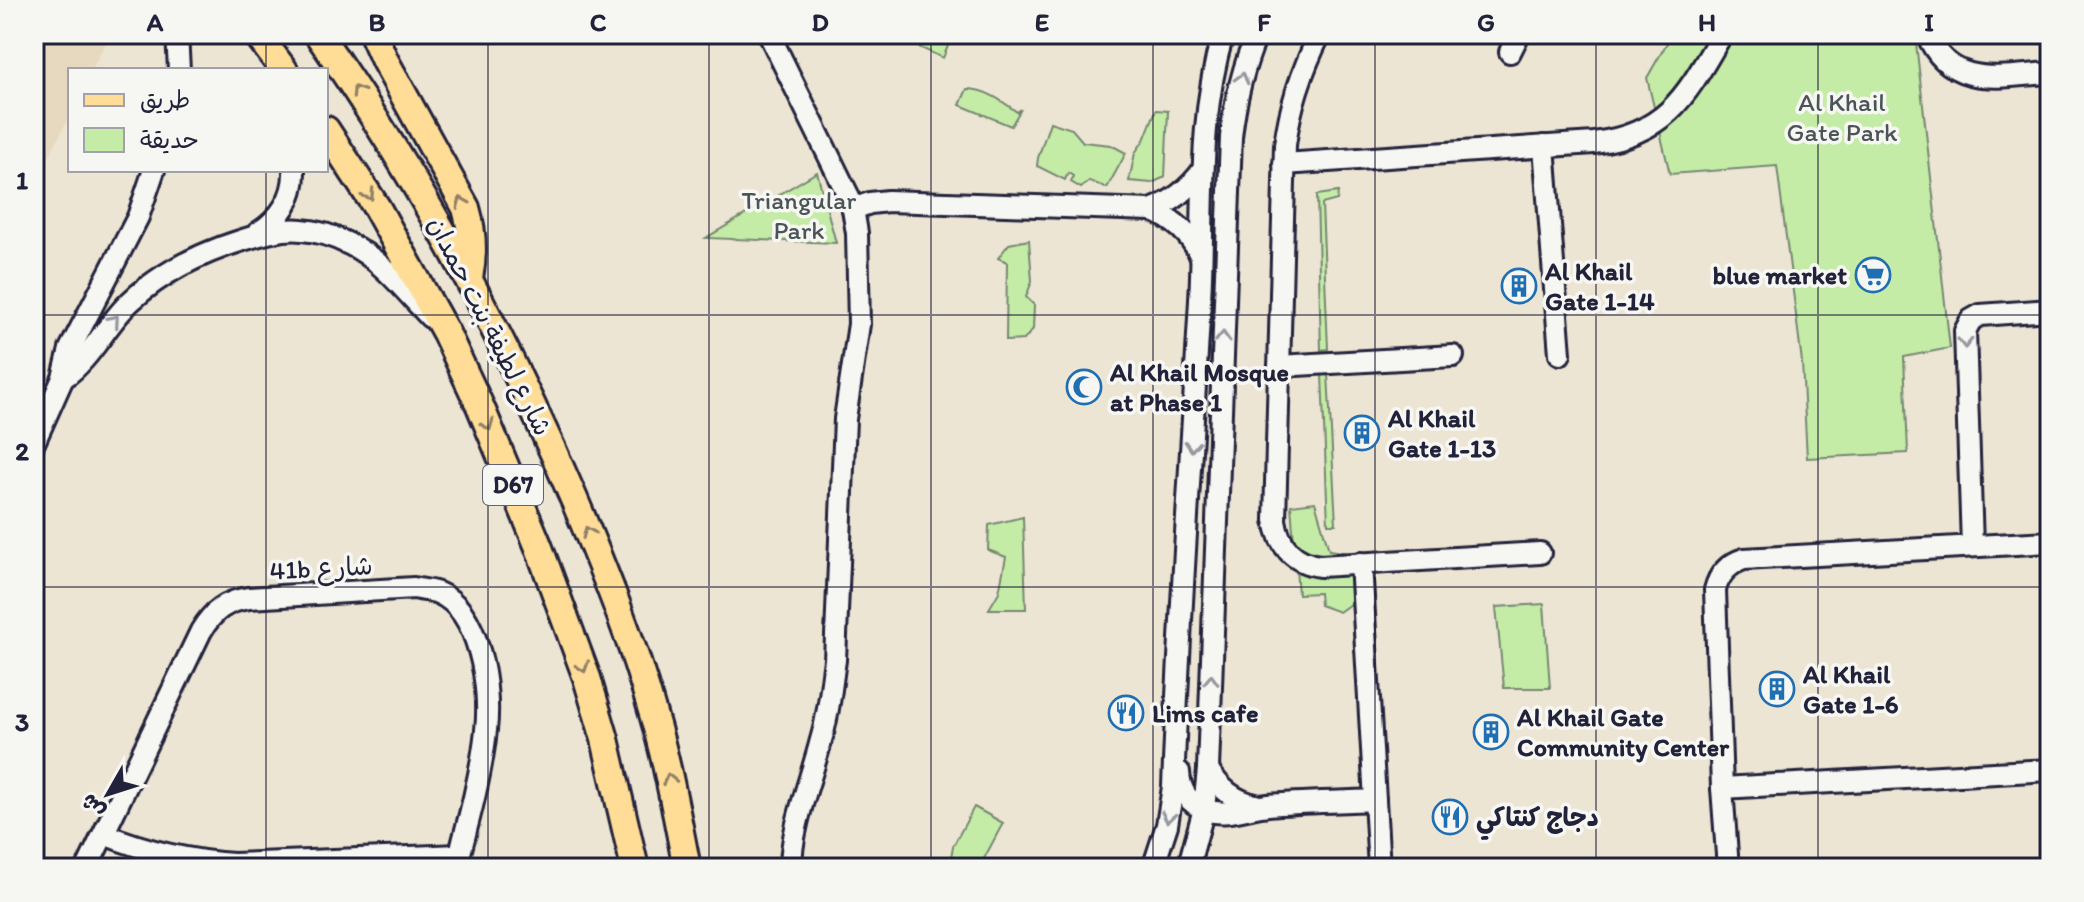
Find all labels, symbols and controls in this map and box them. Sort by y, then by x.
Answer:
text: A [146,6,164,38]
text: B [369,6,386,38]
text: C [590,6,607,38]
text: D [811,6,829,38]
text: E [1035,6,1049,38]
text: F [1257,6,1271,38]
text: G [1477,6,1495,38]
text: H [1698,6,1716,38]
text: I [1924,6,1934,38]
legend [68,68,328,172]
one-way arrow [1232,71,1249,85]
text: طريق [140,85,190,114]
one-way arrow [352,85,367,99]
park label: Al Khail Gate Park [1787,86,1898,148]
text: حديقة [140,125,199,154]
text: 1 [16,164,28,196]
park label: Triangular Park [742,184,857,246]
one-way arrow [359,186,374,201]
one-way arrow [456,196,472,210]
street label: شارع لطيفة بنت حمدان [419,211,559,442]
place label: Al Khail Gate 1-14 [1544,255,1655,317]
supermarket icon: blue market [1854,256,1892,294]
place label: blue market [1712,259,1847,291]
building icon: Al Khail Gate 1-14 [1500,267,1538,305]
one-way arrow [104,315,119,329]
one-way arrow [1215,330,1232,343]
one-way arrow [1956,338,1974,350]
place label: Al Khail Mosque at Phase 1 [1109,356,1289,418]
mosque icon: Al Khail Mosque at Phase 1 [1065,368,1103,406]
place label: Al Khail Gate 1-13 [1387,402,1496,464]
building icon: Al Khail Gate 1-13 [1343,414,1381,452]
one-way arrow [479,417,495,432]
text: 2 [15,435,29,467]
one-way arrow [1184,440,1201,453]
road number: D67 [483,465,543,505]
one-way arrow [581,526,597,541]
street label: 41b شارع [269,549,374,589]
place label: Al Khail Gate 1-6 [1802,658,1899,720]
one-way arrow [574,660,590,674]
building icon: Al Khail Gate 1-6 [1758,670,1796,708]
one-way arrow [1203,673,1220,686]
restaurant icon: Lims cafe [1107,694,1145,732]
place label: Lims cafe [1152,697,1258,729]
place label: Al Khail Gate Community Center [1516,701,1730,763]
text: 3 [15,706,29,738]
building icon: Al Khail Gate Community Center [1472,713,1510,751]
north arrow [68,754,148,834]
one-way arrow [661,773,678,786]
text: ش [75,788,111,824]
restaurant icon: دجاج كنتاكي [1431,798,1469,836]
place label: دجاج كنتاكي [1476,801,1599,841]
one-way arrow [1160,809,1177,823]

